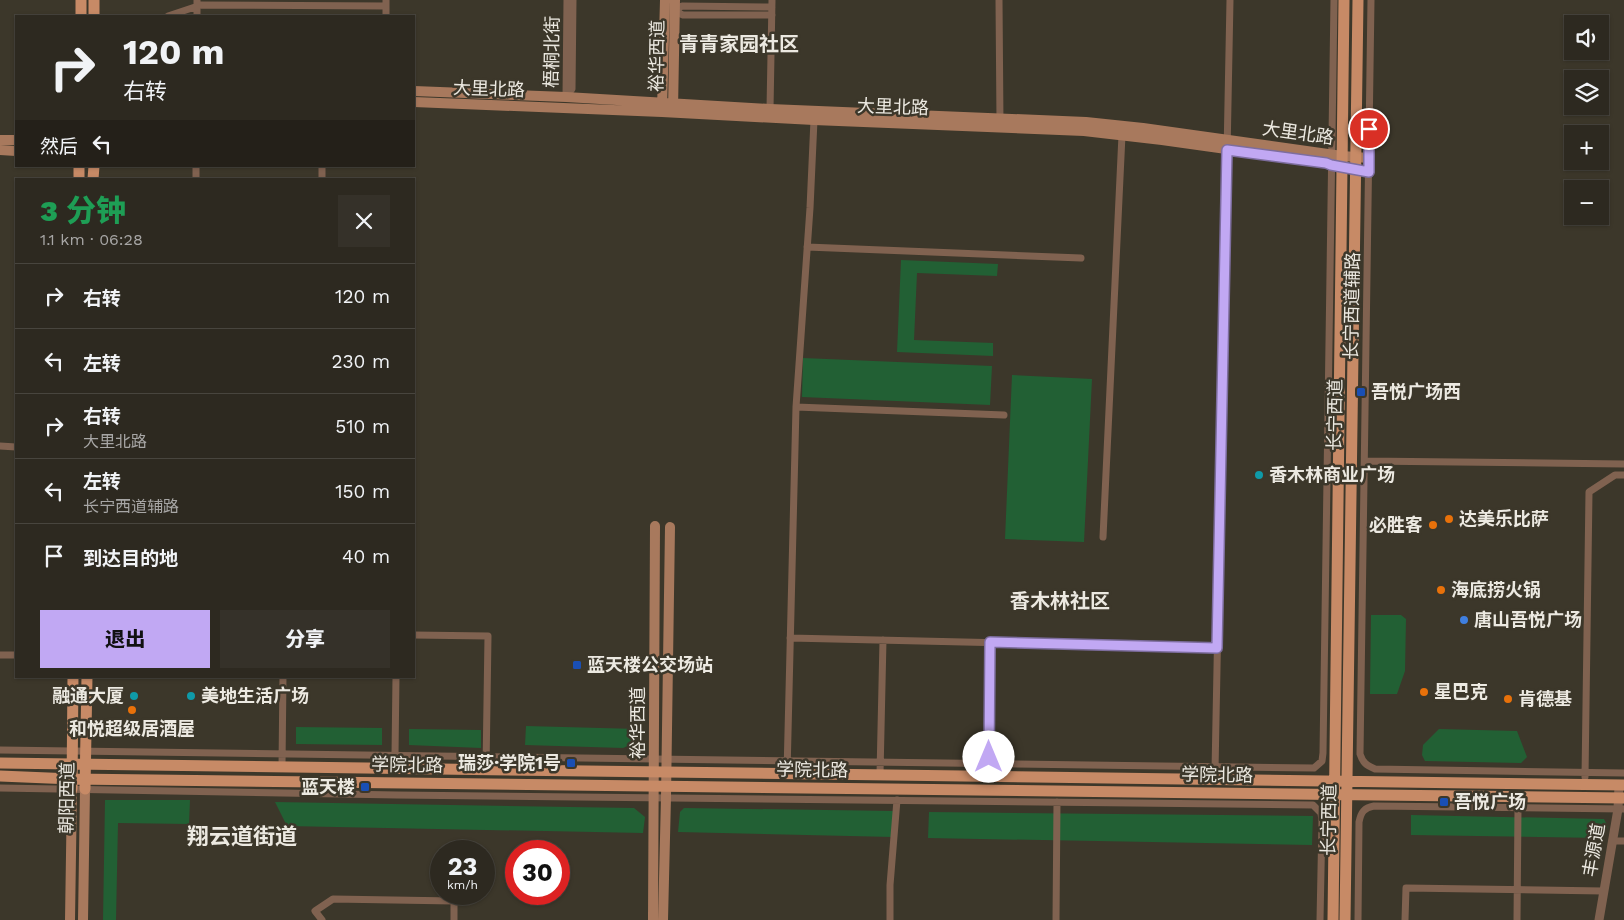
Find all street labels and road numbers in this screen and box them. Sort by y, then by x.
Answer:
street label: 梧桐北街 [540,16,563,88]
street label: 裕华西道 [645,20,668,92]
street label: 大里北路 [453,77,525,100]
street label: 大里北路 [857,95,929,118]
street label: 大里北路 [1261,117,1335,148]
street label: 长宁西道辅路 [1340,252,1363,360]
street label: 长宁西道 [1323,379,1346,451]
street label: 裕华西道 [627,687,648,759]
street label: 学院北路 [371,753,443,776]
street label: 学院北路 [776,758,848,781]
street label: 朝阳西道 [55,762,78,834]
street label: 学院北路 [1181,763,1253,786]
street label: 长宁西道 [1317,784,1340,856]
street label: 丰源道 [1578,822,1609,878]

